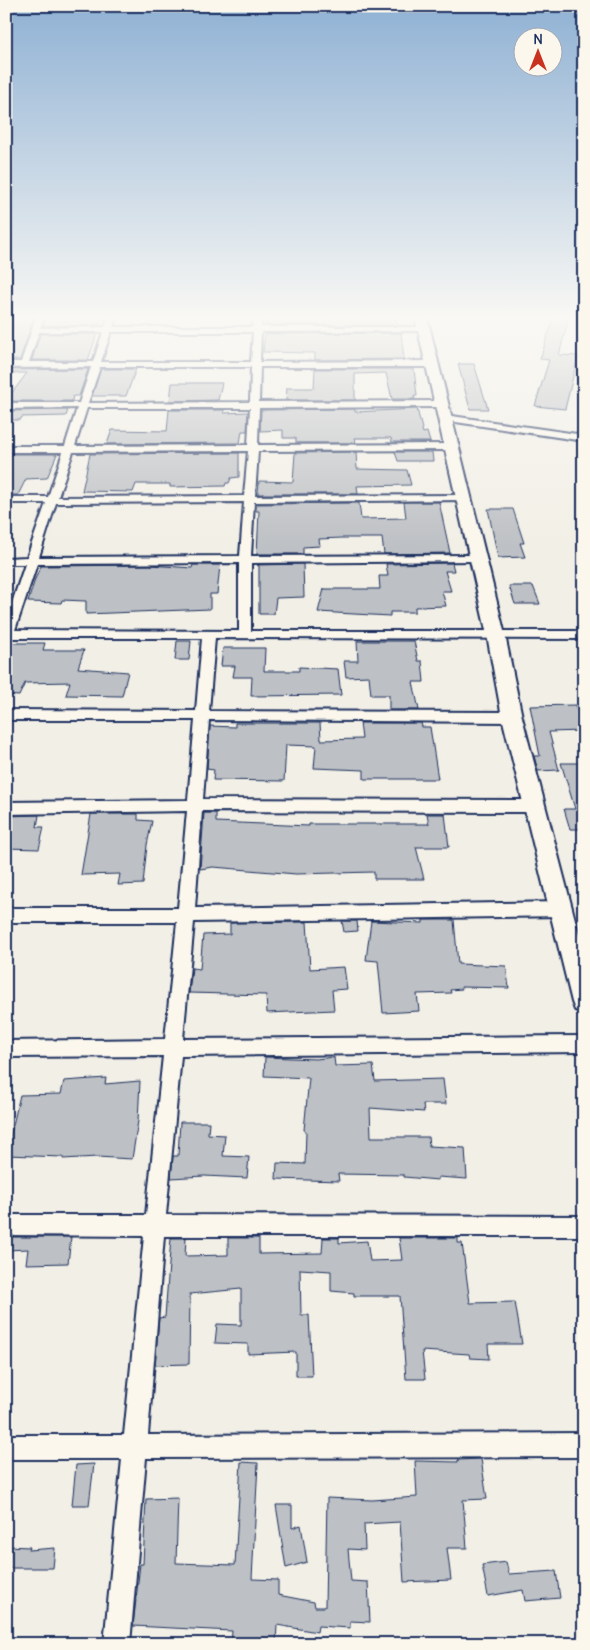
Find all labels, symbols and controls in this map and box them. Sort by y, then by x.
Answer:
north arrow [512,28,562,78]
text: N [533,30,543,48]

